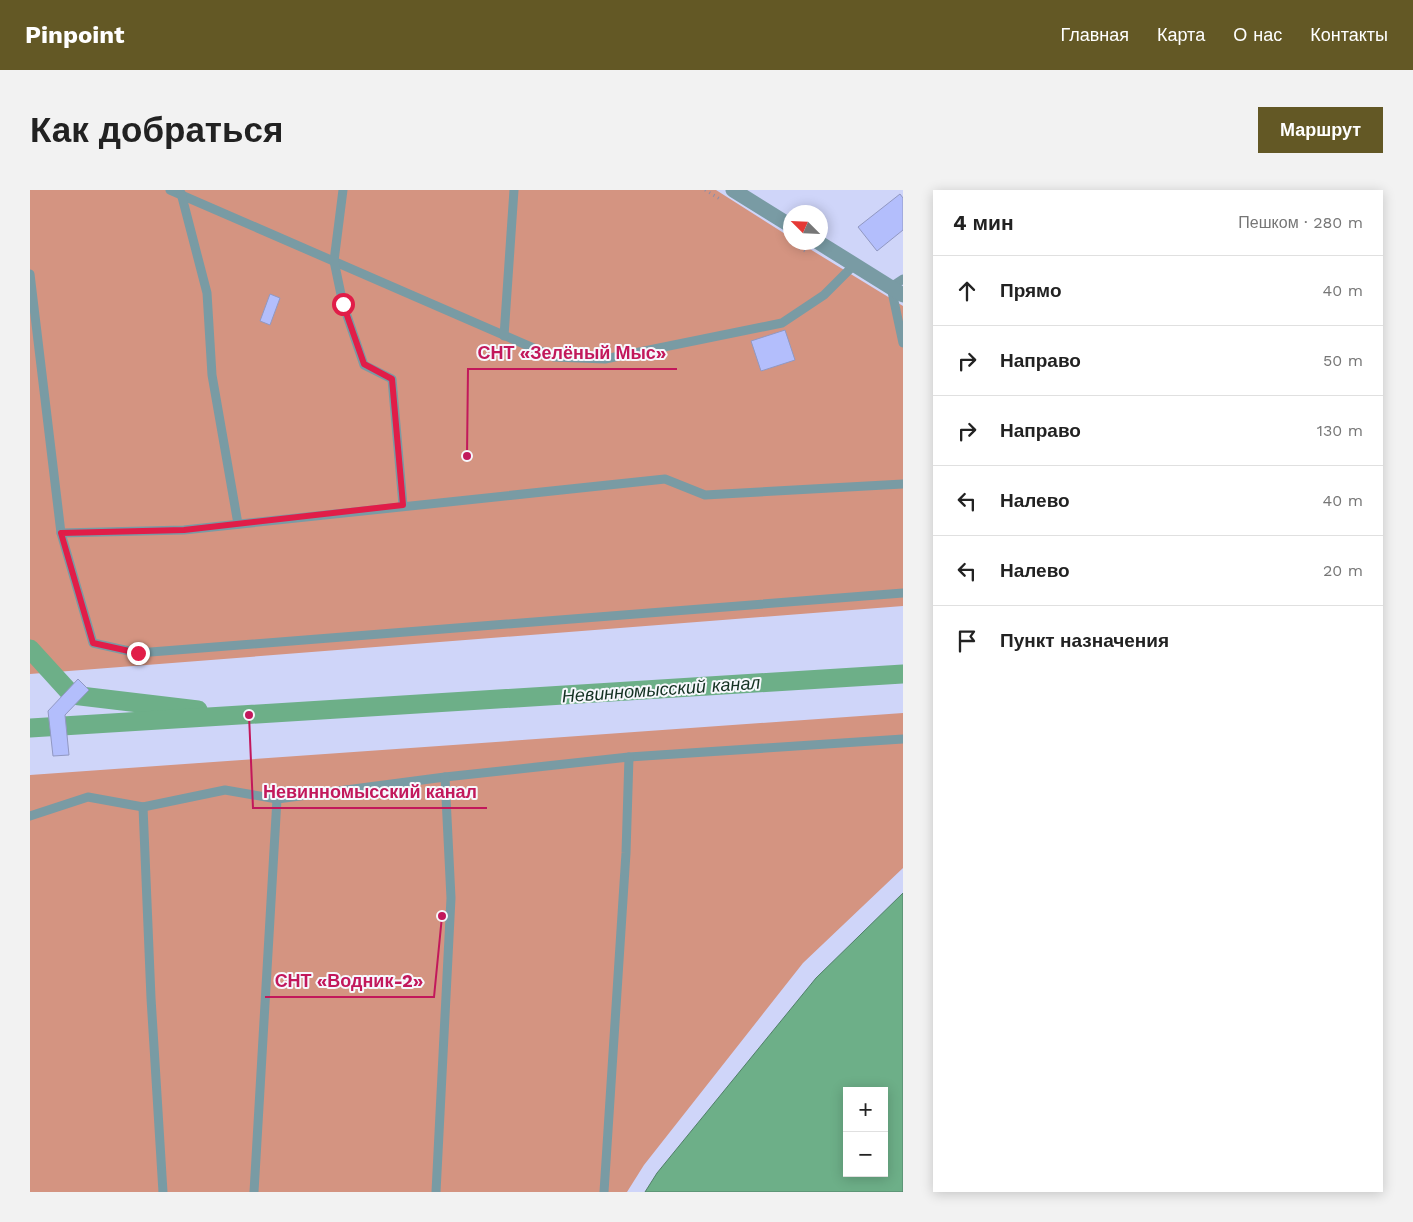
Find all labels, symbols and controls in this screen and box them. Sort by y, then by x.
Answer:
text: Pinpoint [25,21,125,49]
text: Главная [1060,24,1129,45]
text: Карта [1157,24,1205,45]
text: О нас [1233,24,1282,45]
text: Контакты [1310,24,1388,45]
button: Маршрут [1258,107,1383,153]
text: Как добраться [30,109,283,151]
north arrow [783,205,828,250]
text: 4 мин [953,210,1014,235]
text: Пешком · 280 m [1238,213,1363,232]
icon: ahead [953,277,981,305]
text: Прямо [1000,279,1062,302]
text: 40 m [1323,281,1363,300]
route start [332,293,355,316]
callout: СНТ «Зелёный Мыс» [468,336,677,369]
text: СНТ «Зелёный Мыс» [478,342,666,363]
icon: right [953,347,981,375]
text: Направо [1000,349,1081,372]
text: 50 m [1323,351,1363,370]
icon: right [953,417,981,445]
text: Направо [1000,419,1081,442]
text: 130 m [1317,421,1363,440]
icon: left [953,487,981,515]
text: Налево [1000,489,1070,512]
text: 40 m [1323,491,1363,510]
icon: left [953,557,981,585]
text: Налево [1000,559,1070,582]
text: 20 m [1323,561,1363,580]
icon: arrive [953,627,981,655]
text: Пункт назначения [1000,629,1169,652]
route end [127,642,150,665]
water label: Невинномысский канал [561,672,761,706]
callout: Невинномысский канал [253,775,487,808]
text: Невинномысский канал [263,781,477,802]
callout: СНТ «Водник-2» [265,964,434,997]
text: СНТ «Водник-2» [275,970,423,991]
map controls [843,1087,888,1177]
button: + [843,1087,888,1132]
button: − [843,1132,888,1177]

